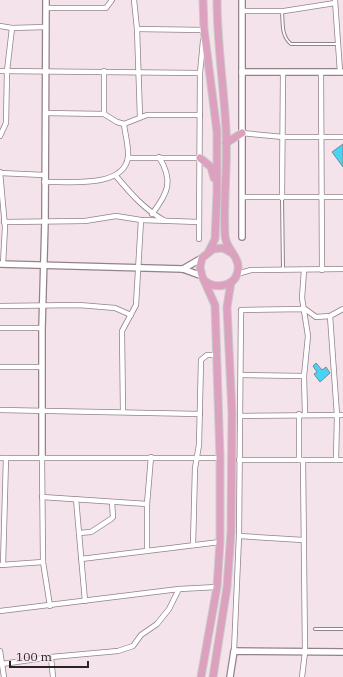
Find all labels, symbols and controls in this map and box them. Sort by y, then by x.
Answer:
scale bar [10,643,88,669]
text: 100 m [16,649,52,664]

